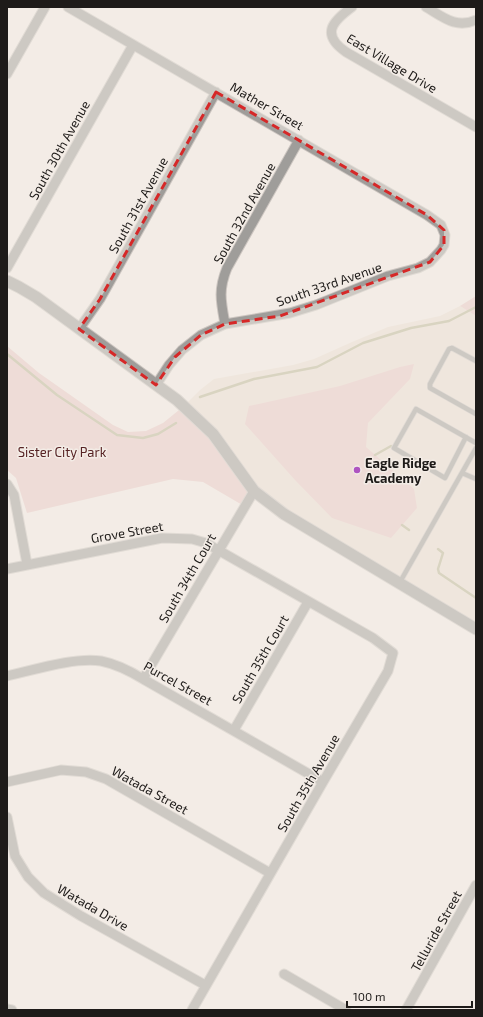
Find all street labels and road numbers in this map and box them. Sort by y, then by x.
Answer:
street label: East Village Drive [344,30,440,96]
street label: Mather Street [227,79,307,133]
street label: South 30th Avenue [25,97,93,203]
street label: South 31st Avenue [105,154,171,256]
street label: South 32nd Avenue [210,160,278,266]
street label: South 33rd Avenue [274,258,384,310]
street label: Grove Street [89,518,165,546]
street label: South 34th Court [155,530,219,626]
street label: South 35th Court [228,612,292,706]
street label: Purcel Street [141,658,215,708]
street label: South 35th Avenue [273,731,343,835]
street label: Watada Street [109,762,191,818]
street label: Watada Drive [54,880,132,934]
street label: Telluride Street [407,888,465,974]

